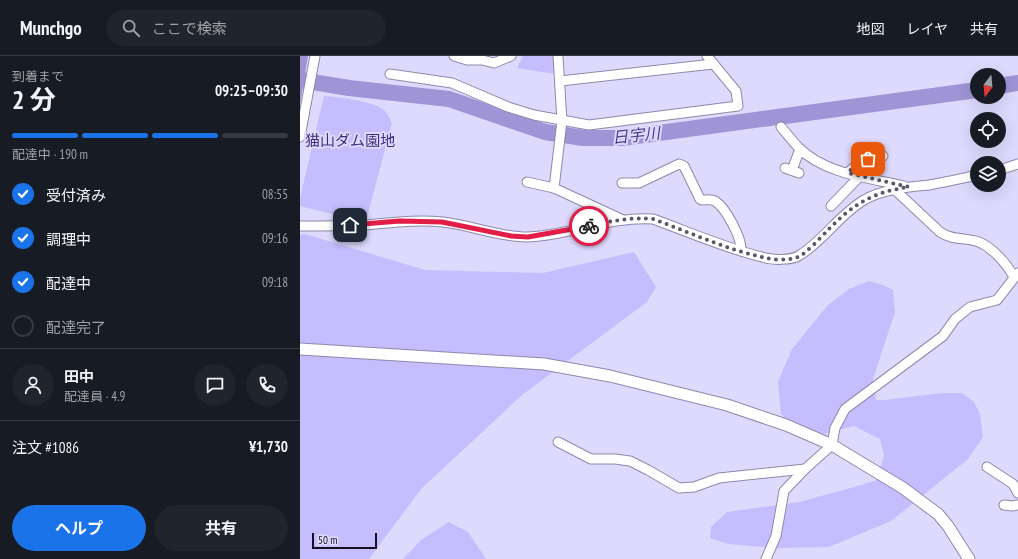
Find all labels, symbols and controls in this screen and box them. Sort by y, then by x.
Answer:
search box [106,10,386,46]
text: Munchgo [20,16,82,40]
icon: search [120,17,142,39]
text: ここで検索 [152,19,227,38]
text: 地図 [856,20,884,38]
text: レイヤ [906,20,948,38]
text: 共有 [970,20,998,38]
text: 到着まで [12,68,64,85]
north arrow [970,68,1006,104]
map controls [970,68,1006,192]
text: 09:25–09:30 [215,81,288,100]
text: 2 分 [12,83,56,116]
button: locate [970,112,1006,148]
water label: 日宇川 [611,122,663,147]
park label: 猫山ダム園地 [305,131,395,150]
pin [851,142,885,176]
text: 配達中 · 190 m [12,146,88,163]
icon: bag [857,148,879,170]
button: layers [970,156,1006,192]
icon: check [12,183,34,205]
text: 受付済み [46,186,106,205]
text: 08:55 [262,186,288,203]
courier [569,206,609,246]
pin [333,208,367,242]
icon: home [339,214,361,236]
icon: bike [578,215,600,237]
icon: check [12,227,34,249]
text: 調理中 [46,230,91,249]
text: 09:16 [262,230,288,247]
icon: check [12,271,34,293]
text: 配達中 [46,274,91,293]
text: 09:18 [262,274,288,291]
text: 配達完了 [46,318,106,337]
button: person [12,364,54,406]
button: chat [194,364,236,406]
button: phone [246,364,288,406]
text: 田中 [64,367,94,386]
text: 配達員 · 4.9 [64,388,125,405]
text: ¥1,730 [249,437,288,456]
text: 注文 #1086 [12,438,79,457]
button: ヘルプ [12,505,146,551]
button: 共有 [154,505,288,551]
scale bar [312,531,377,550]
text: 50 m [318,533,337,547]

